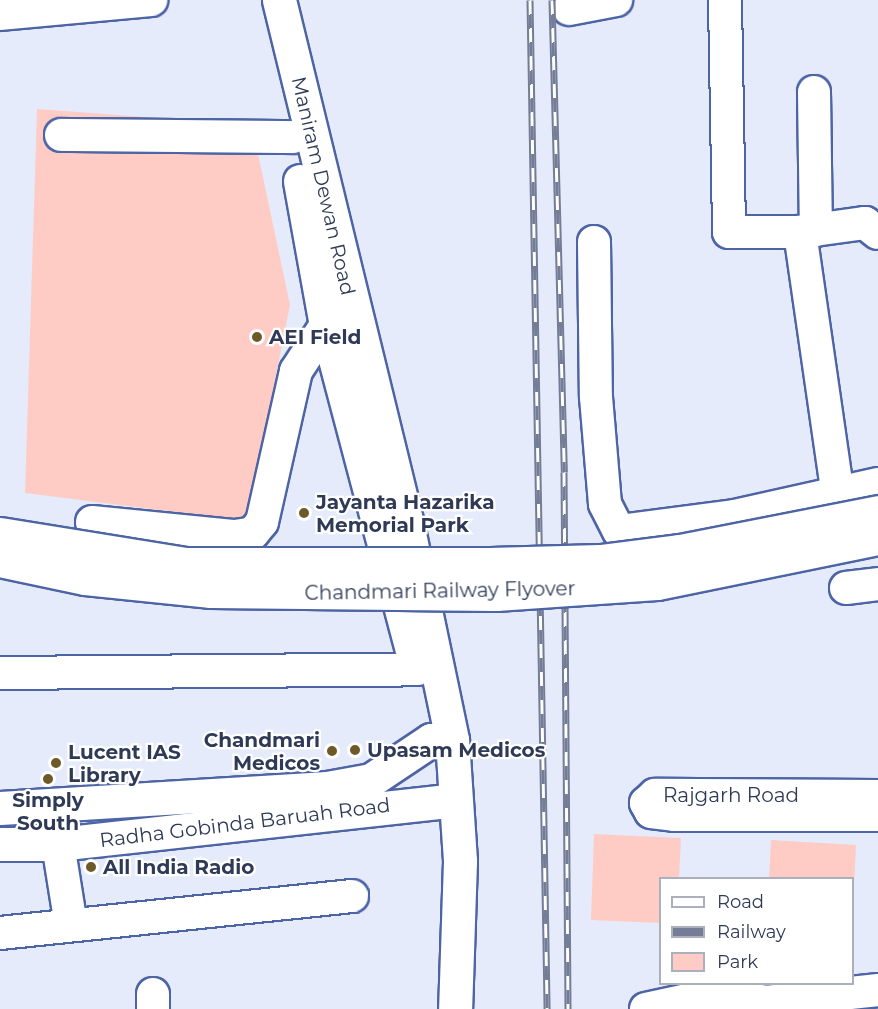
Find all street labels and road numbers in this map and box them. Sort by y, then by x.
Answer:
street label: Maniram Dewan Road [286,74,360,298]
street label: Chandmari Railway Flyover [304,577,576,605]
street label: Rajgarh Road [663,783,799,807]
street label: Radha Gobinda Baruah Road [98,793,392,853]

